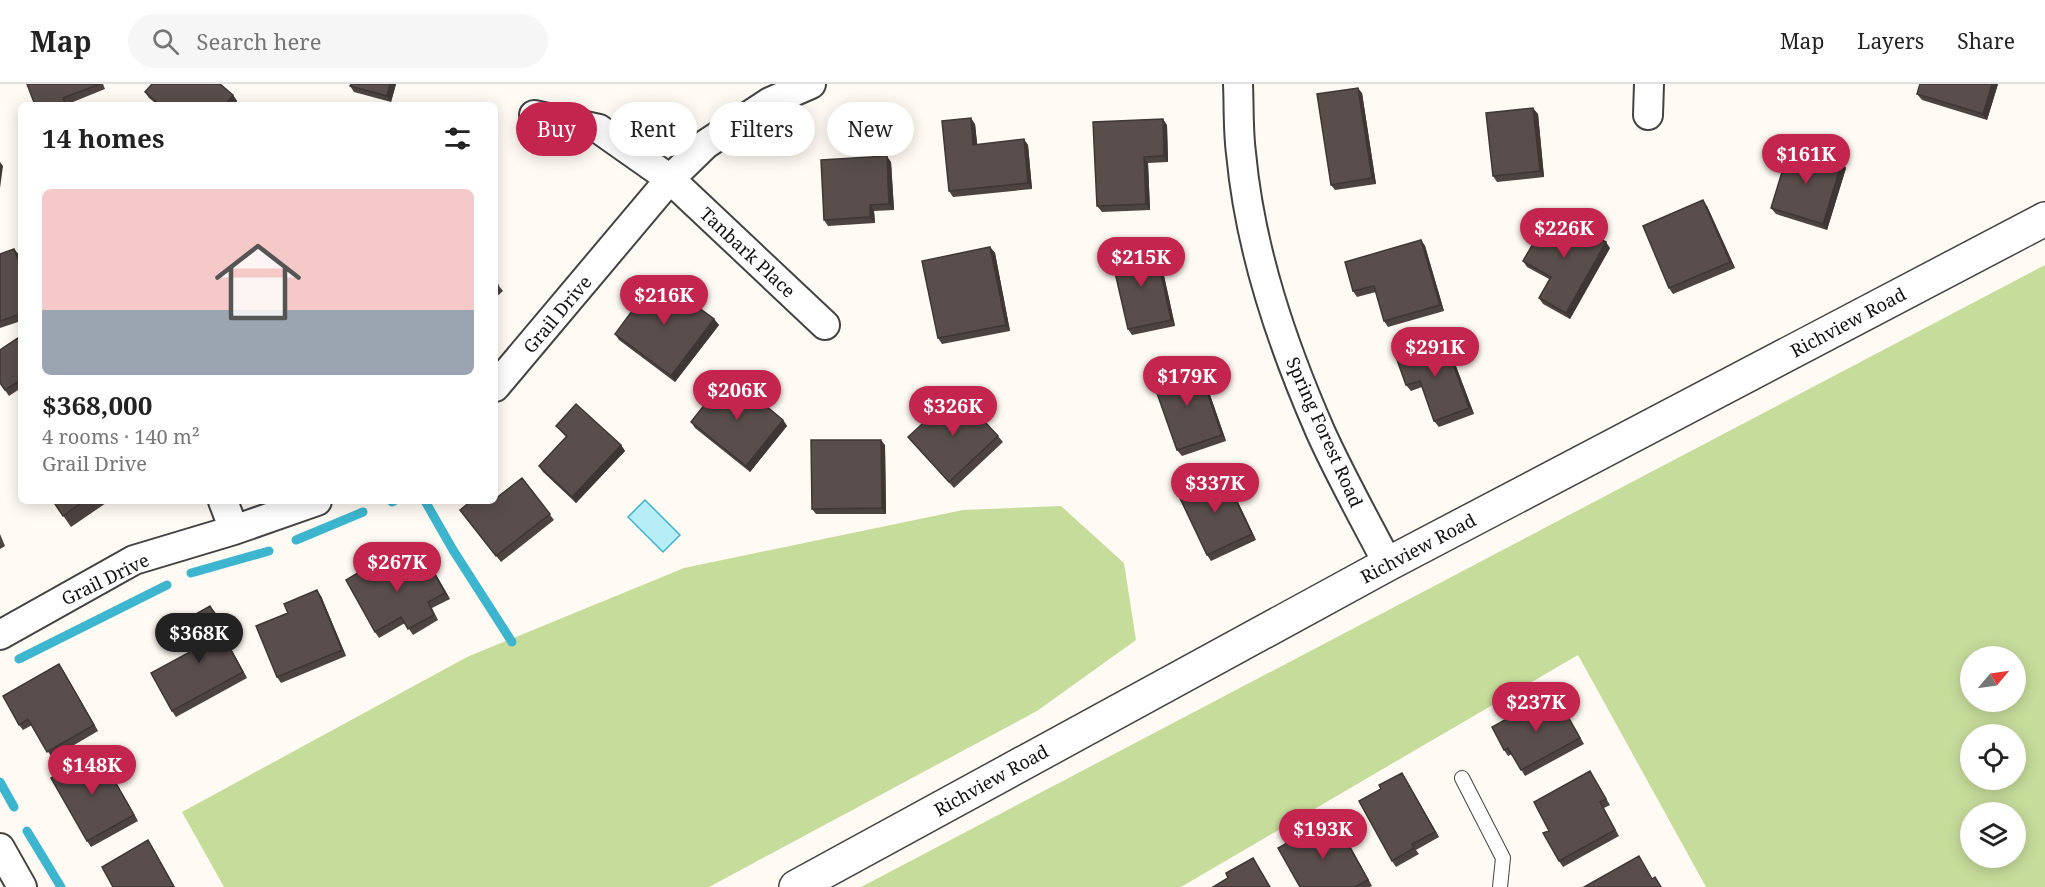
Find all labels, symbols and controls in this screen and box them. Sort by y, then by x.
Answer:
search box [128,14,548,68]
text: Map [30,22,92,60]
icon: search [149,25,182,58]
text: Search here [197,26,321,56]
text: Map [1780,27,1824,55]
text: Layers [1857,27,1924,55]
text: Share [1957,27,2015,55]
chip: Buy [516,102,597,156]
chip: Rent [609,102,697,156]
chip: Filters [709,102,815,156]
chip: New [827,102,914,156]
text: 14 homes [42,120,164,156]
icon: filters [441,122,474,155]
pin: $161K [1764,134,1848,185]
text: $161K [1776,140,1836,167]
street label: Tanbark Place [695,202,801,302]
pin: $226K [1522,208,1606,259]
text: $226K [1534,214,1594,241]
icon: home [204,228,312,336]
pin: $215K [1099,237,1183,288]
text: $215K [1111,243,1171,270]
street label: Grail Drive [517,270,597,358]
pin: $216K [622,275,706,326]
text: $216K [634,281,694,308]
street label: Richview Road [1786,282,1910,362]
pin: $291K [1393,327,1477,378]
text: $291K [1405,333,1465,360]
street label: Spring Forest Road [1281,353,1369,511]
pin: $179K [1145,356,1229,407]
text: $179K [1157,362,1217,389]
pin: $206K [695,370,779,421]
text: $206K [707,376,767,403]
pin: $326K [911,386,995,437]
text: $368,000 [42,387,152,423]
text: $326K [923,392,983,419]
text: 4 rooms · 140 m² [42,423,200,450]
text: Grail Drive [42,450,147,477]
pin: $337K [1173,463,1257,514]
text: $337K [1185,469,1245,496]
street label: Richview Road [1356,508,1480,588]
pin: $267K [355,542,439,593]
street label: Grail Drive [57,548,153,610]
text: $267K [367,548,427,575]
pin: $368K [157,613,241,664]
text: $368K [169,619,229,646]
north arrow [1960,646,2026,712]
map controls [1960,646,2026,868]
pin: $237K [1494,682,1578,733]
text: $237K [1506,688,1566,715]
button: locate [1960,724,2026,790]
street label: Richview Road [930,739,1052,821]
pin: $148K [50,745,134,796]
text: $148K [62,751,122,778]
button: layers [1960,802,2026,868]
pin: $193K [1281,809,1365,860]
text: $193K [1293,815,1353,842]

